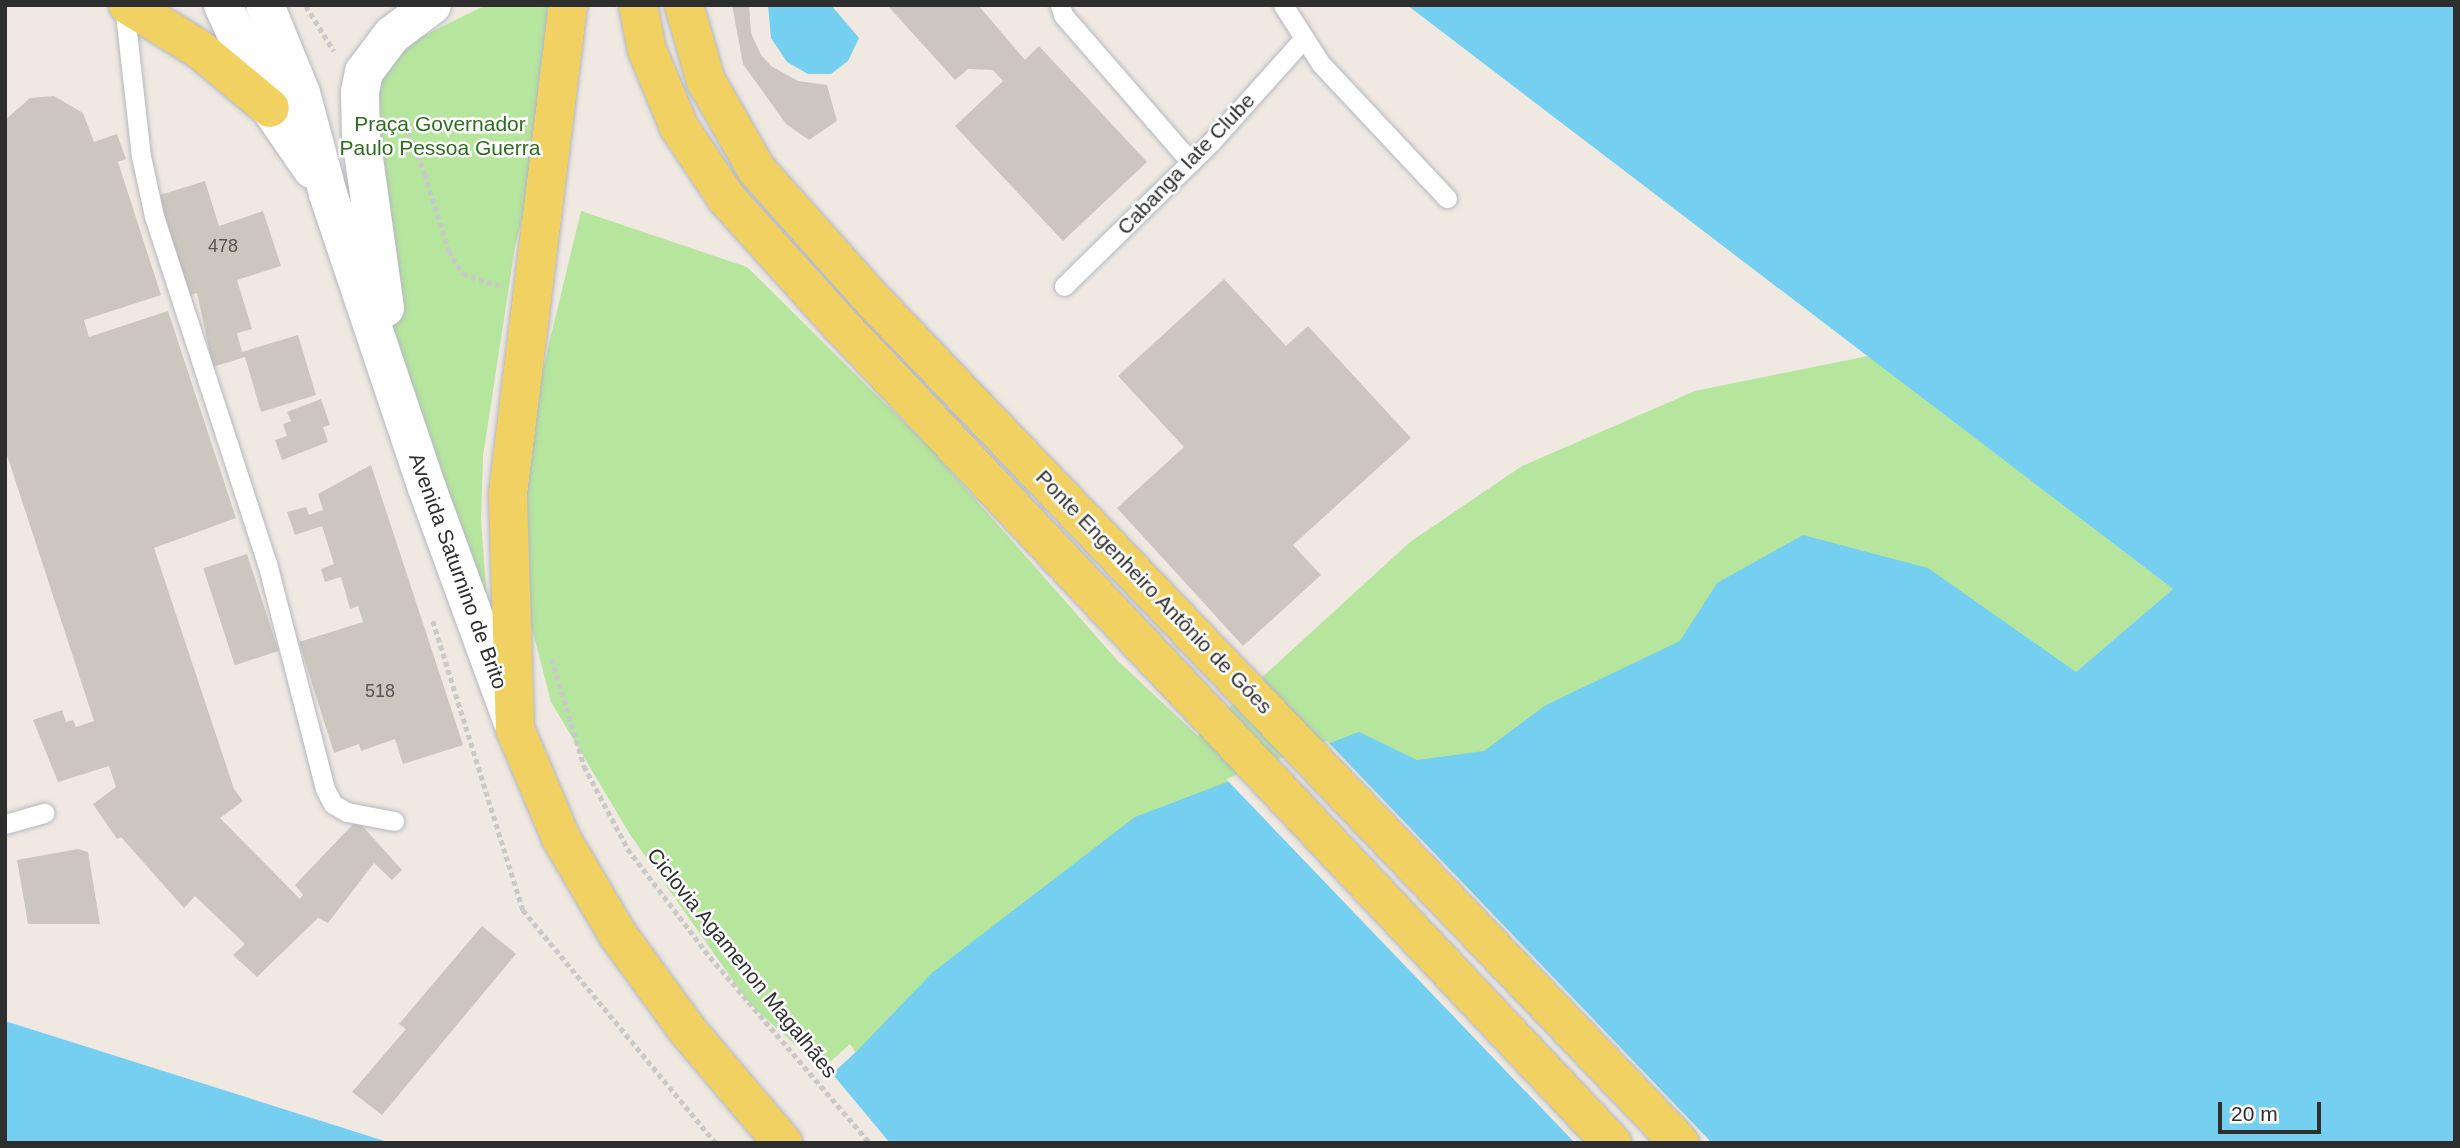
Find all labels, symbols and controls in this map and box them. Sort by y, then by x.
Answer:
street label: Cabanga Iate Clube [1112,88,1260,240]
park label: Praça Governador Paulo Pessoa Guerra [340,111,540,161]
house number: 478 [208,235,238,257]
street label: Avenida Saturnino de Brito [404,449,512,693]
street label: Ponte Engenheiro Antônio de Góes [1030,464,1278,720]
house number: 518 [365,680,395,702]
street label: Ciclovia Agamenon Magalhães [641,843,843,1083]
scale bar [2222,1088,2325,1132]
text: 20 m [2231,1102,2278,1125]

